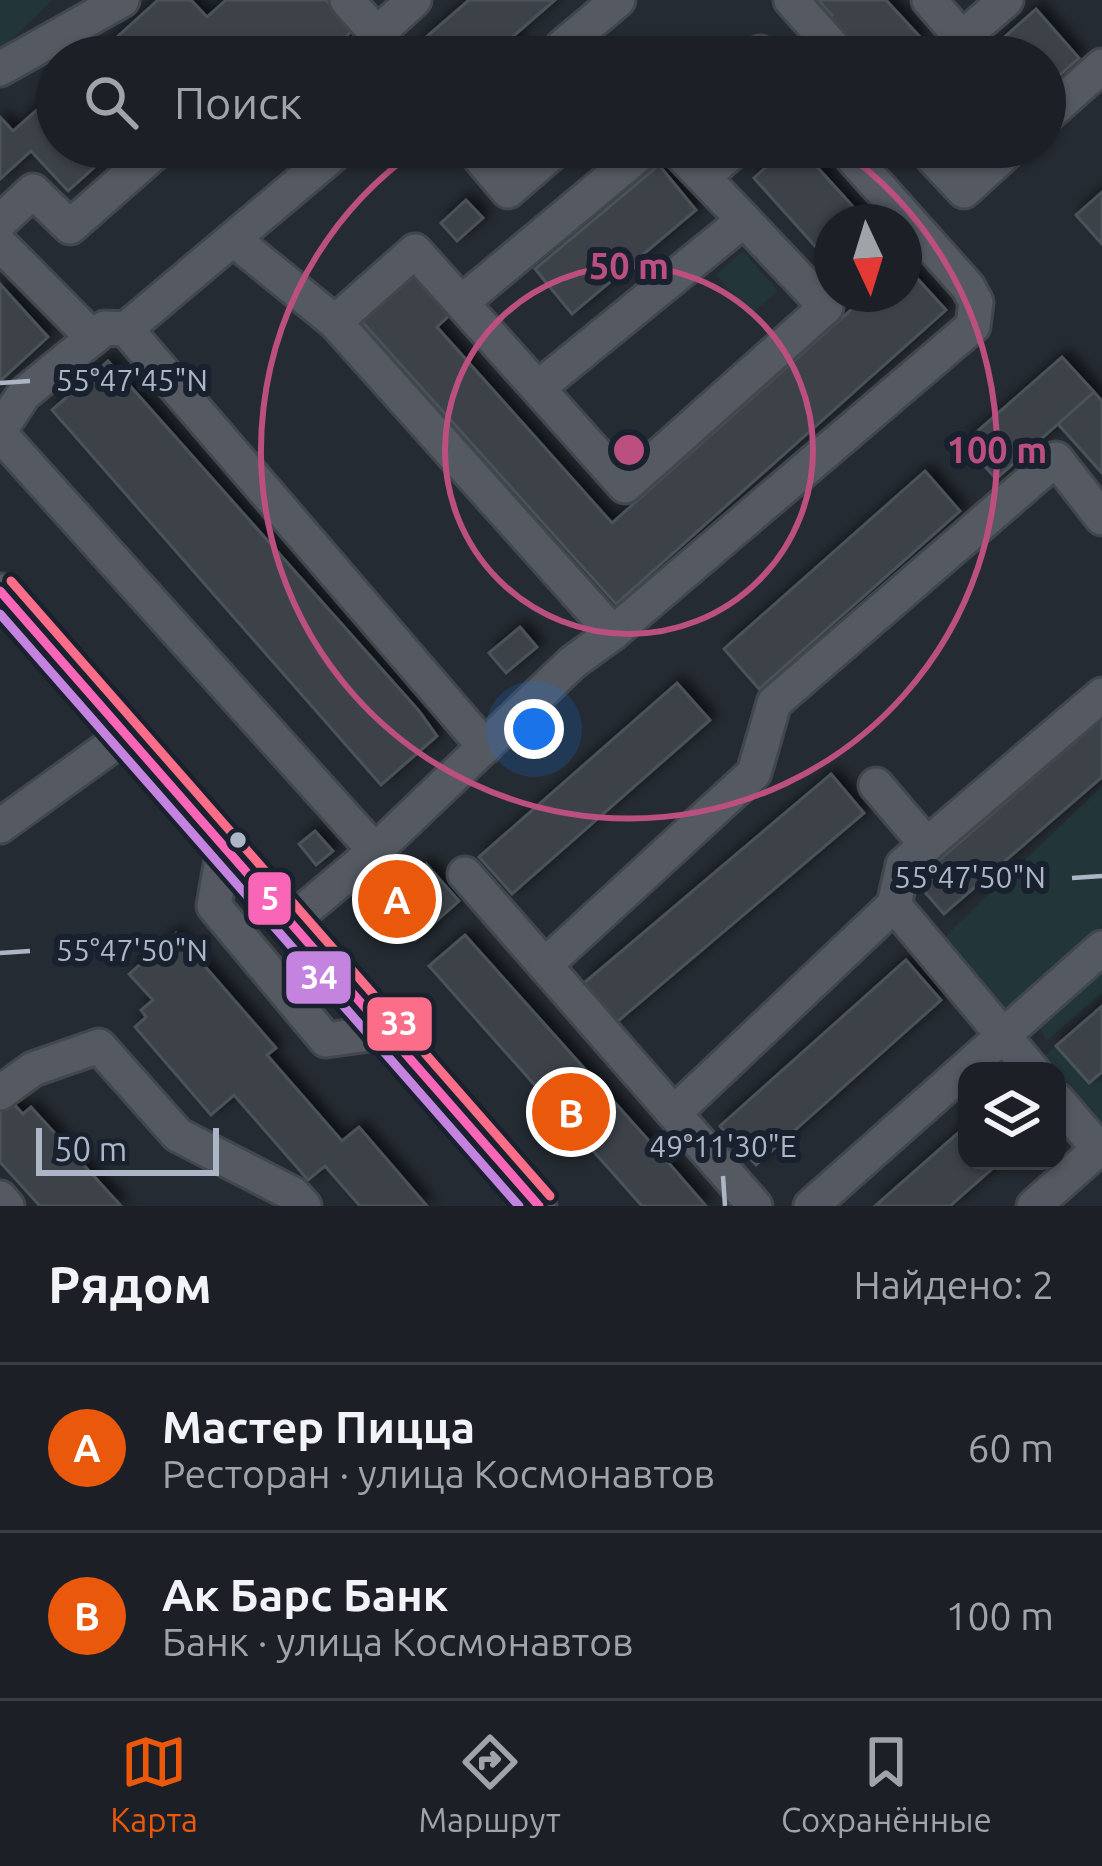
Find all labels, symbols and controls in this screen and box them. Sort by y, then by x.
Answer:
search box [36,36,1066,168]
icon: search [78,69,144,135]
text: Поиск [174,77,302,128]
north arrow [814,204,922,312]
text: 50 m [589,245,669,286]
text: 55°47'45"N [56,363,208,397]
centre of rings [608,429,650,471]
text: 100 m [947,429,1047,470]
your location [504,699,564,759]
unlabelled marker [227,829,249,851]
pin: A [358,854,436,944]
text: 55°47'50"N [894,860,1046,894]
line badge: 5 [246,870,293,927]
text: 5 [261,879,279,916]
text: 55°47'50"N [56,933,208,967]
line badge: 34 [284,949,353,1006]
text: 34 [300,958,338,995]
line badge: 33 [365,995,434,1053]
text: 33 [380,1004,418,1041]
map controls [958,1062,1066,1170]
button: layers [958,1062,1066,1170]
pin: B [532,1067,610,1157]
scale bar [36,1122,219,1175]
text: 49°11'30"E [649,1129,797,1163]
text: 50 m [54,1130,127,1167]
text: Рядом [48,1255,212,1313]
text: Найдено: 2 [854,1263,1054,1306]
text: Мастер Пицца [162,1401,475,1452]
text: A [73,1426,101,1469]
text: 60 m [967,1426,1054,1469]
text: Ресторан · улица Космонавтов [162,1452,715,1495]
text: Ак Барс Банк [162,1569,448,1620]
text: B [74,1594,100,1637]
text: 100 m [945,1594,1054,1637]
text: Банк · улица Космонавтов [162,1620,633,1663]
tab: Карта [110,1729,198,1838]
tab: Маршрут [418,1729,561,1838]
tab: Сохранённые [781,1729,992,1838]

